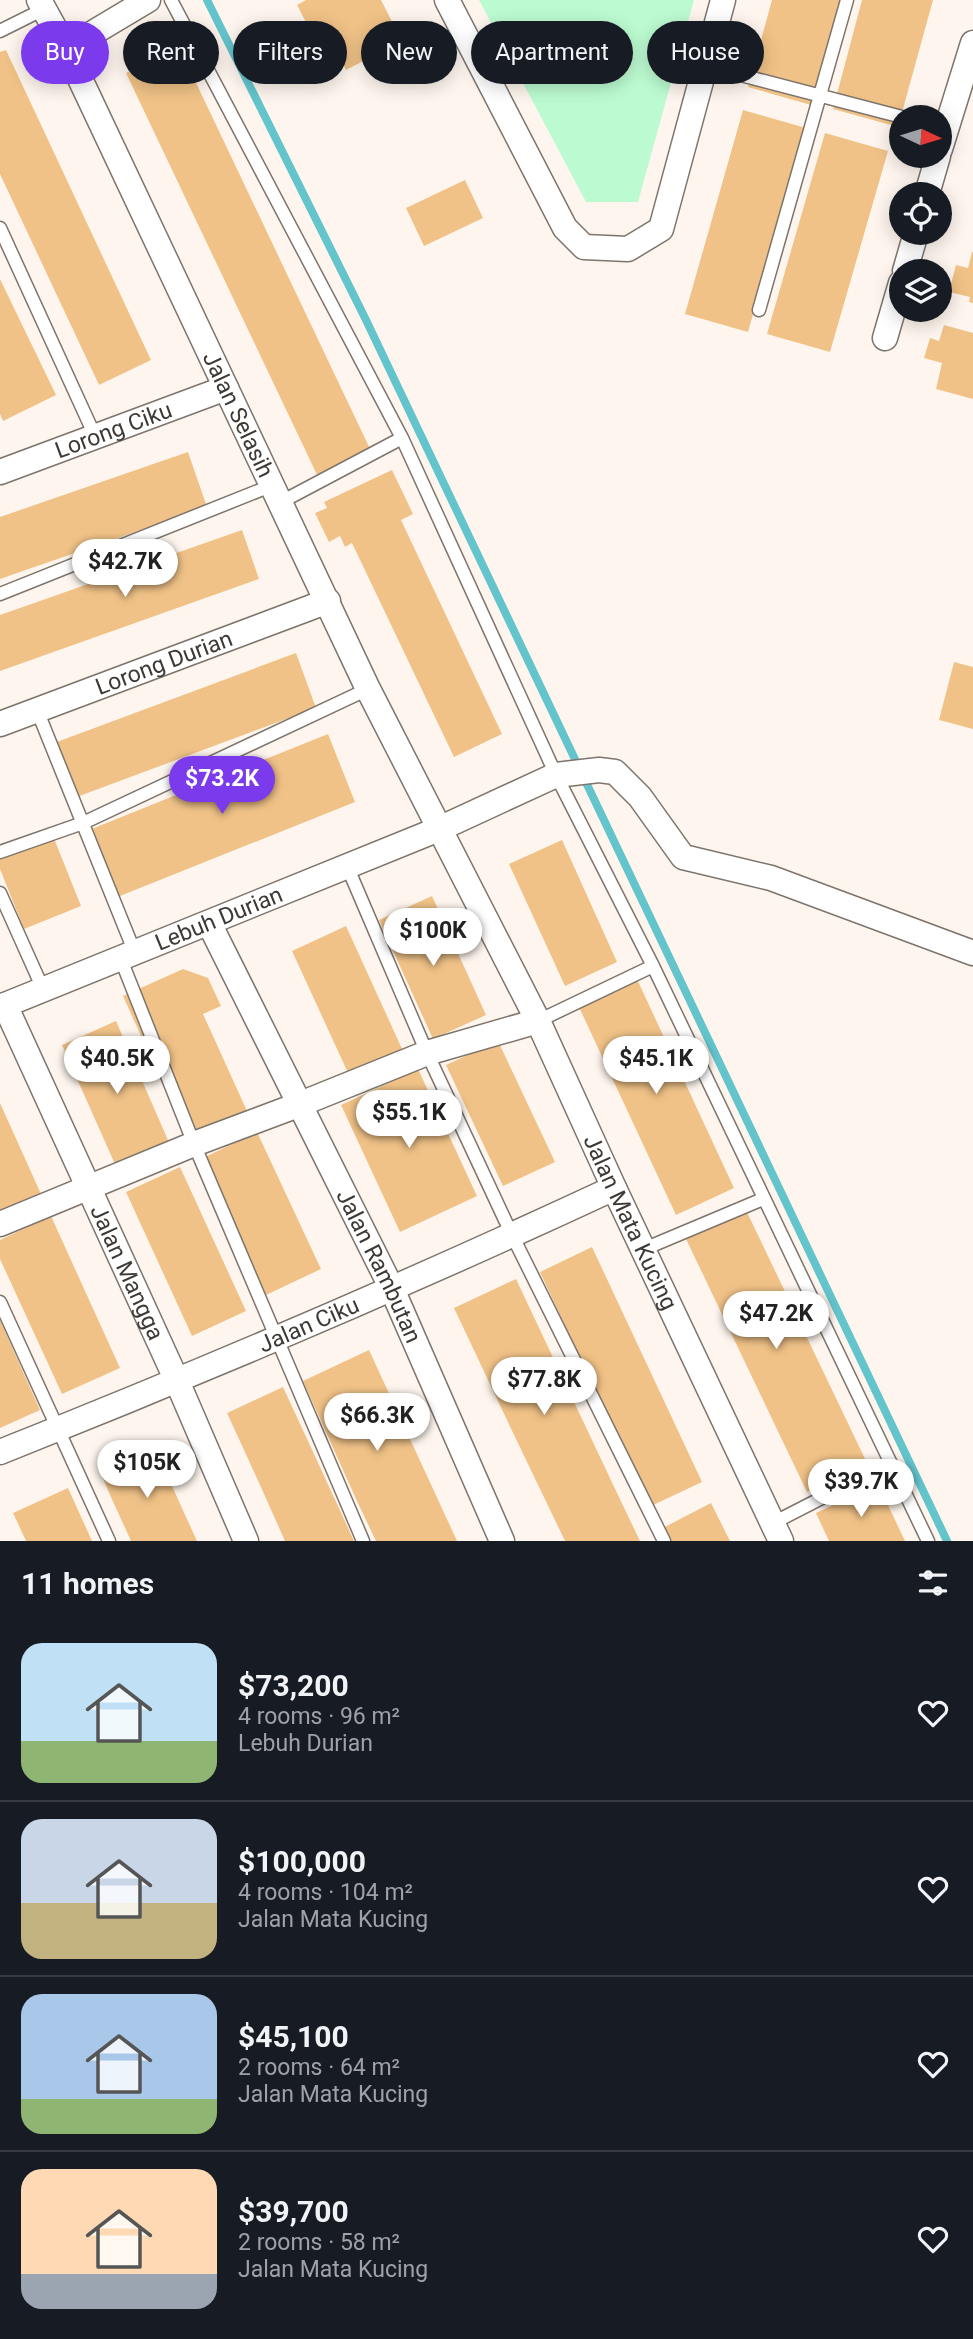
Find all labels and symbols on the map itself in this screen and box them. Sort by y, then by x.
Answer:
north arrow [889,105,952,168]
street label: Jalan Selasih [197,347,280,482]
street label: Lorong Ciku [51,396,176,464]
pin: $42.7K [68,540,182,599]
street label: Lorong Durian [92,625,236,700]
pin: $73.2K [165,756,279,816]
street label: Lebuh Durian [151,880,286,956]
pin: $100K [384,908,482,968]
pin: $40.5K [60,1036,174,1096]
pin: $45.1K [599,1036,713,1096]
pin: $55.1K [352,1090,466,1150]
street label: Jalan Mata Kucing [578,1130,683,1314]
street label: Jalan Rambutan [331,1185,427,1347]
street label: Jalan Mangga [85,1201,170,1344]
street label: Jalan Ciku [254,1291,363,1358]
pin: $47.2K [719,1292,833,1351]
pin: $77.8K [487,1358,601,1417]
pin: $66.3K [320,1394,434,1453]
pin: $105K [98,1440,196,1500]
pin: $39.7K [804,1460,918,1519]

